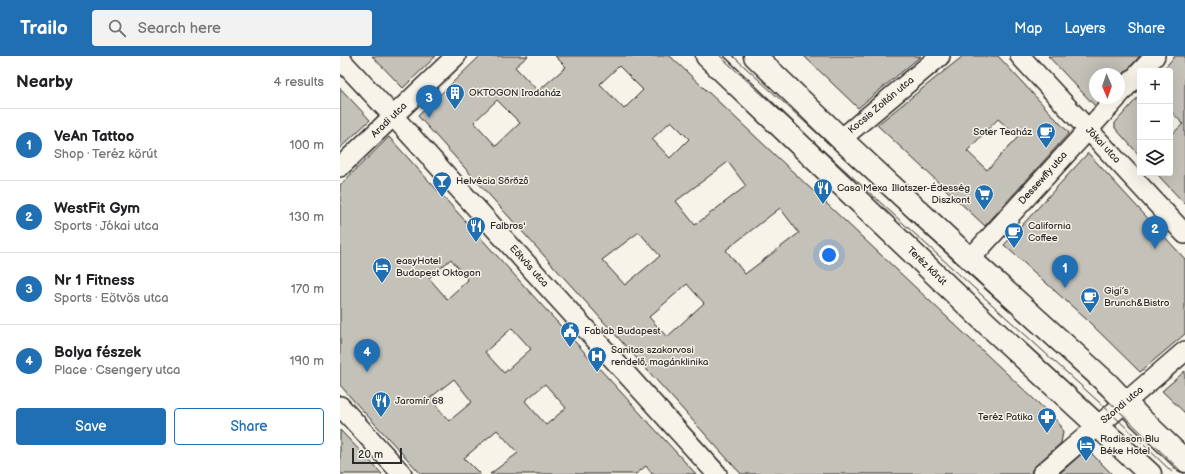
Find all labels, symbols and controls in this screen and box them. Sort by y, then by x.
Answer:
search box [92,10,372,46]
text: Trailo [20,17,68,40]
icon: search [106,17,128,39]
text: Search here [138,19,221,38]
text: Map [1014,20,1042,37]
text: Layers [1064,20,1106,37]
text: Share [1128,20,1165,37]
north arrow [1089,68,1125,104]
map controls [1137,68,1173,176]
button: + [1137,68,1173,104]
text: Nearby [16,72,73,92]
text: 4 results [274,74,324,90]
street label: Kocsis Zoltán utca [846,74,917,136]
building icon: OKTOGON Irodaház [444,82,466,110]
pin: 3 [416,85,442,118]
place label: OKTOGON Irodaház [469,87,561,99]
street label: Aradi utca [369,100,410,140]
button: − [1137,104,1173,140]
cafe icon: Soter Teaház [1035,121,1057,149]
street label: Jókai utca [1083,124,1123,166]
place label: Soter Teaház [973,126,1032,138]
text: VeAn Tattoo [54,127,134,146]
text: 1 [26,137,32,153]
text: 100 m [289,137,324,153]
button: layers [1137,140,1173,176]
text: Shop · Teréz körút [54,146,158,162]
street label: Dessewffy utca [1016,149,1070,207]
bar icon: Helvécia Söröző [431,170,453,198]
place label: Helvécia Söröző [456,175,529,187]
restaurant icon: Casa Mexa [812,177,834,205]
place label: Casa Mexa [837,182,888,194]
place label: Illatszer-Édesség Diszkont [892,182,970,206]
supermarket icon: Illatszer-Édesség Diszkont [973,183,995,211]
text: WestFit Gym [54,199,140,218]
text: 2 [25,209,33,225]
text: 130 m [289,209,324,225]
restaurant icon: Falbros' [465,215,487,243]
pin: 2 [1142,216,1168,249]
text: Sports · Jókai utca [54,218,159,234]
place label: Falbros' [490,220,525,232]
place label: California Coffee [1028,220,1071,244]
cafe icon: California Coffee [1003,221,1025,249]
street label: Eötvös utca [507,242,551,290]
street label: Teréz körút [905,244,949,288]
your location [819,245,839,265]
place label: easyHotel Budapest Oktogon [396,255,481,279]
pin: 1 [1052,255,1078,288]
hotel icon: easyHotel Budapest Oktogon [371,256,393,284]
text: Nr 1 Fitness [54,271,135,290]
text: 3 [25,281,33,297]
text: 170 m [291,281,324,297]
place label: Gigi’s Brunch&Bistro [1104,285,1170,309]
cafe icon: Gigi’s Brunch&Bistro [1079,286,1101,314]
text: Sports · Eötvös utca [54,290,169,306]
public building icon: Fablab Budapest [559,320,581,348]
place label: Fablab Budapest [584,325,661,337]
pin: 4 [354,339,380,372]
text: Bolya fészek [54,343,141,362]
place label: Sanitas szakorvosi rendelő, magánklinika [611,344,709,368]
hospital icon: Sanitas szakorvosi rendelő, magánklinika [586,345,608,373]
text: 4 [25,353,33,369]
text: 190 m [290,353,324,369]
text: Place · Csengery utca [54,362,180,378]
street label: Szondi utca [1098,383,1146,426]
restaurant icon: Jaromír 68 [370,390,392,418]
place label: Jaromír 68 [395,395,444,407]
pharmacy icon: Teréz Patika [1036,406,1058,434]
button: Save [16,408,166,445]
button: Share [174,408,324,445]
place label: Teréz Patika [978,411,1033,423]
place label: Radisson Blu Béke Hotel [1100,433,1159,457]
hotel icon: Radisson Blu Béke Hotel [1075,434,1097,462]
scale bar [352,446,402,465]
text: 20 m [358,448,383,461]

